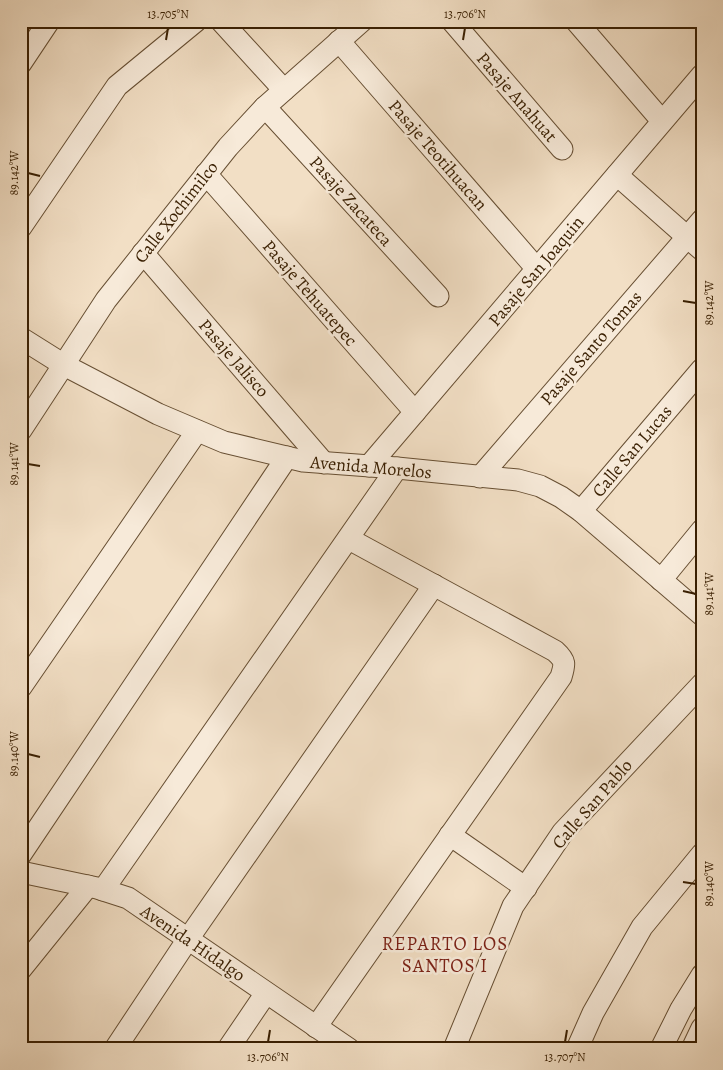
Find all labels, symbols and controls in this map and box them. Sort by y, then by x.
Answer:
text: 13.705°N [147,6,189,22]
text: 13.706°N [444,6,486,22]
street label: Pasaje Anahuat [471,47,563,147]
street label: Pasaje Teotihuacan [383,94,493,216]
text: 89.142°W [6,150,22,196]
street label: Pasaje Zacateca [304,151,398,252]
street label: Calle Xochimilco [129,156,223,268]
street label: Pasaje San Joaquin [483,211,589,331]
street label: Pasaje Tehuatepec [257,235,363,351]
text: 89.142°W [701,280,717,326]
street label: Pasaje Santo Tomas [535,286,647,410]
street label: Pasaje Jalisco [193,314,275,402]
street label: Calle San Lucas [586,400,678,502]
text: 89.141°W [6,441,22,486]
street label: Avenida Morelos [308,450,433,484]
text: 89.141°W [701,571,717,616]
text: 89.140°W [6,730,22,777]
street label: Calle San Pablo [546,754,638,854]
text: 89.140°W [701,860,717,907]
street label: Avenida Hidalgo [135,899,250,987]
district label: REPARTO LOS SANTOS I [382,931,508,979]
text: 13.706°N [247,1049,289,1065]
text: 13.707°N [544,1049,586,1065]

